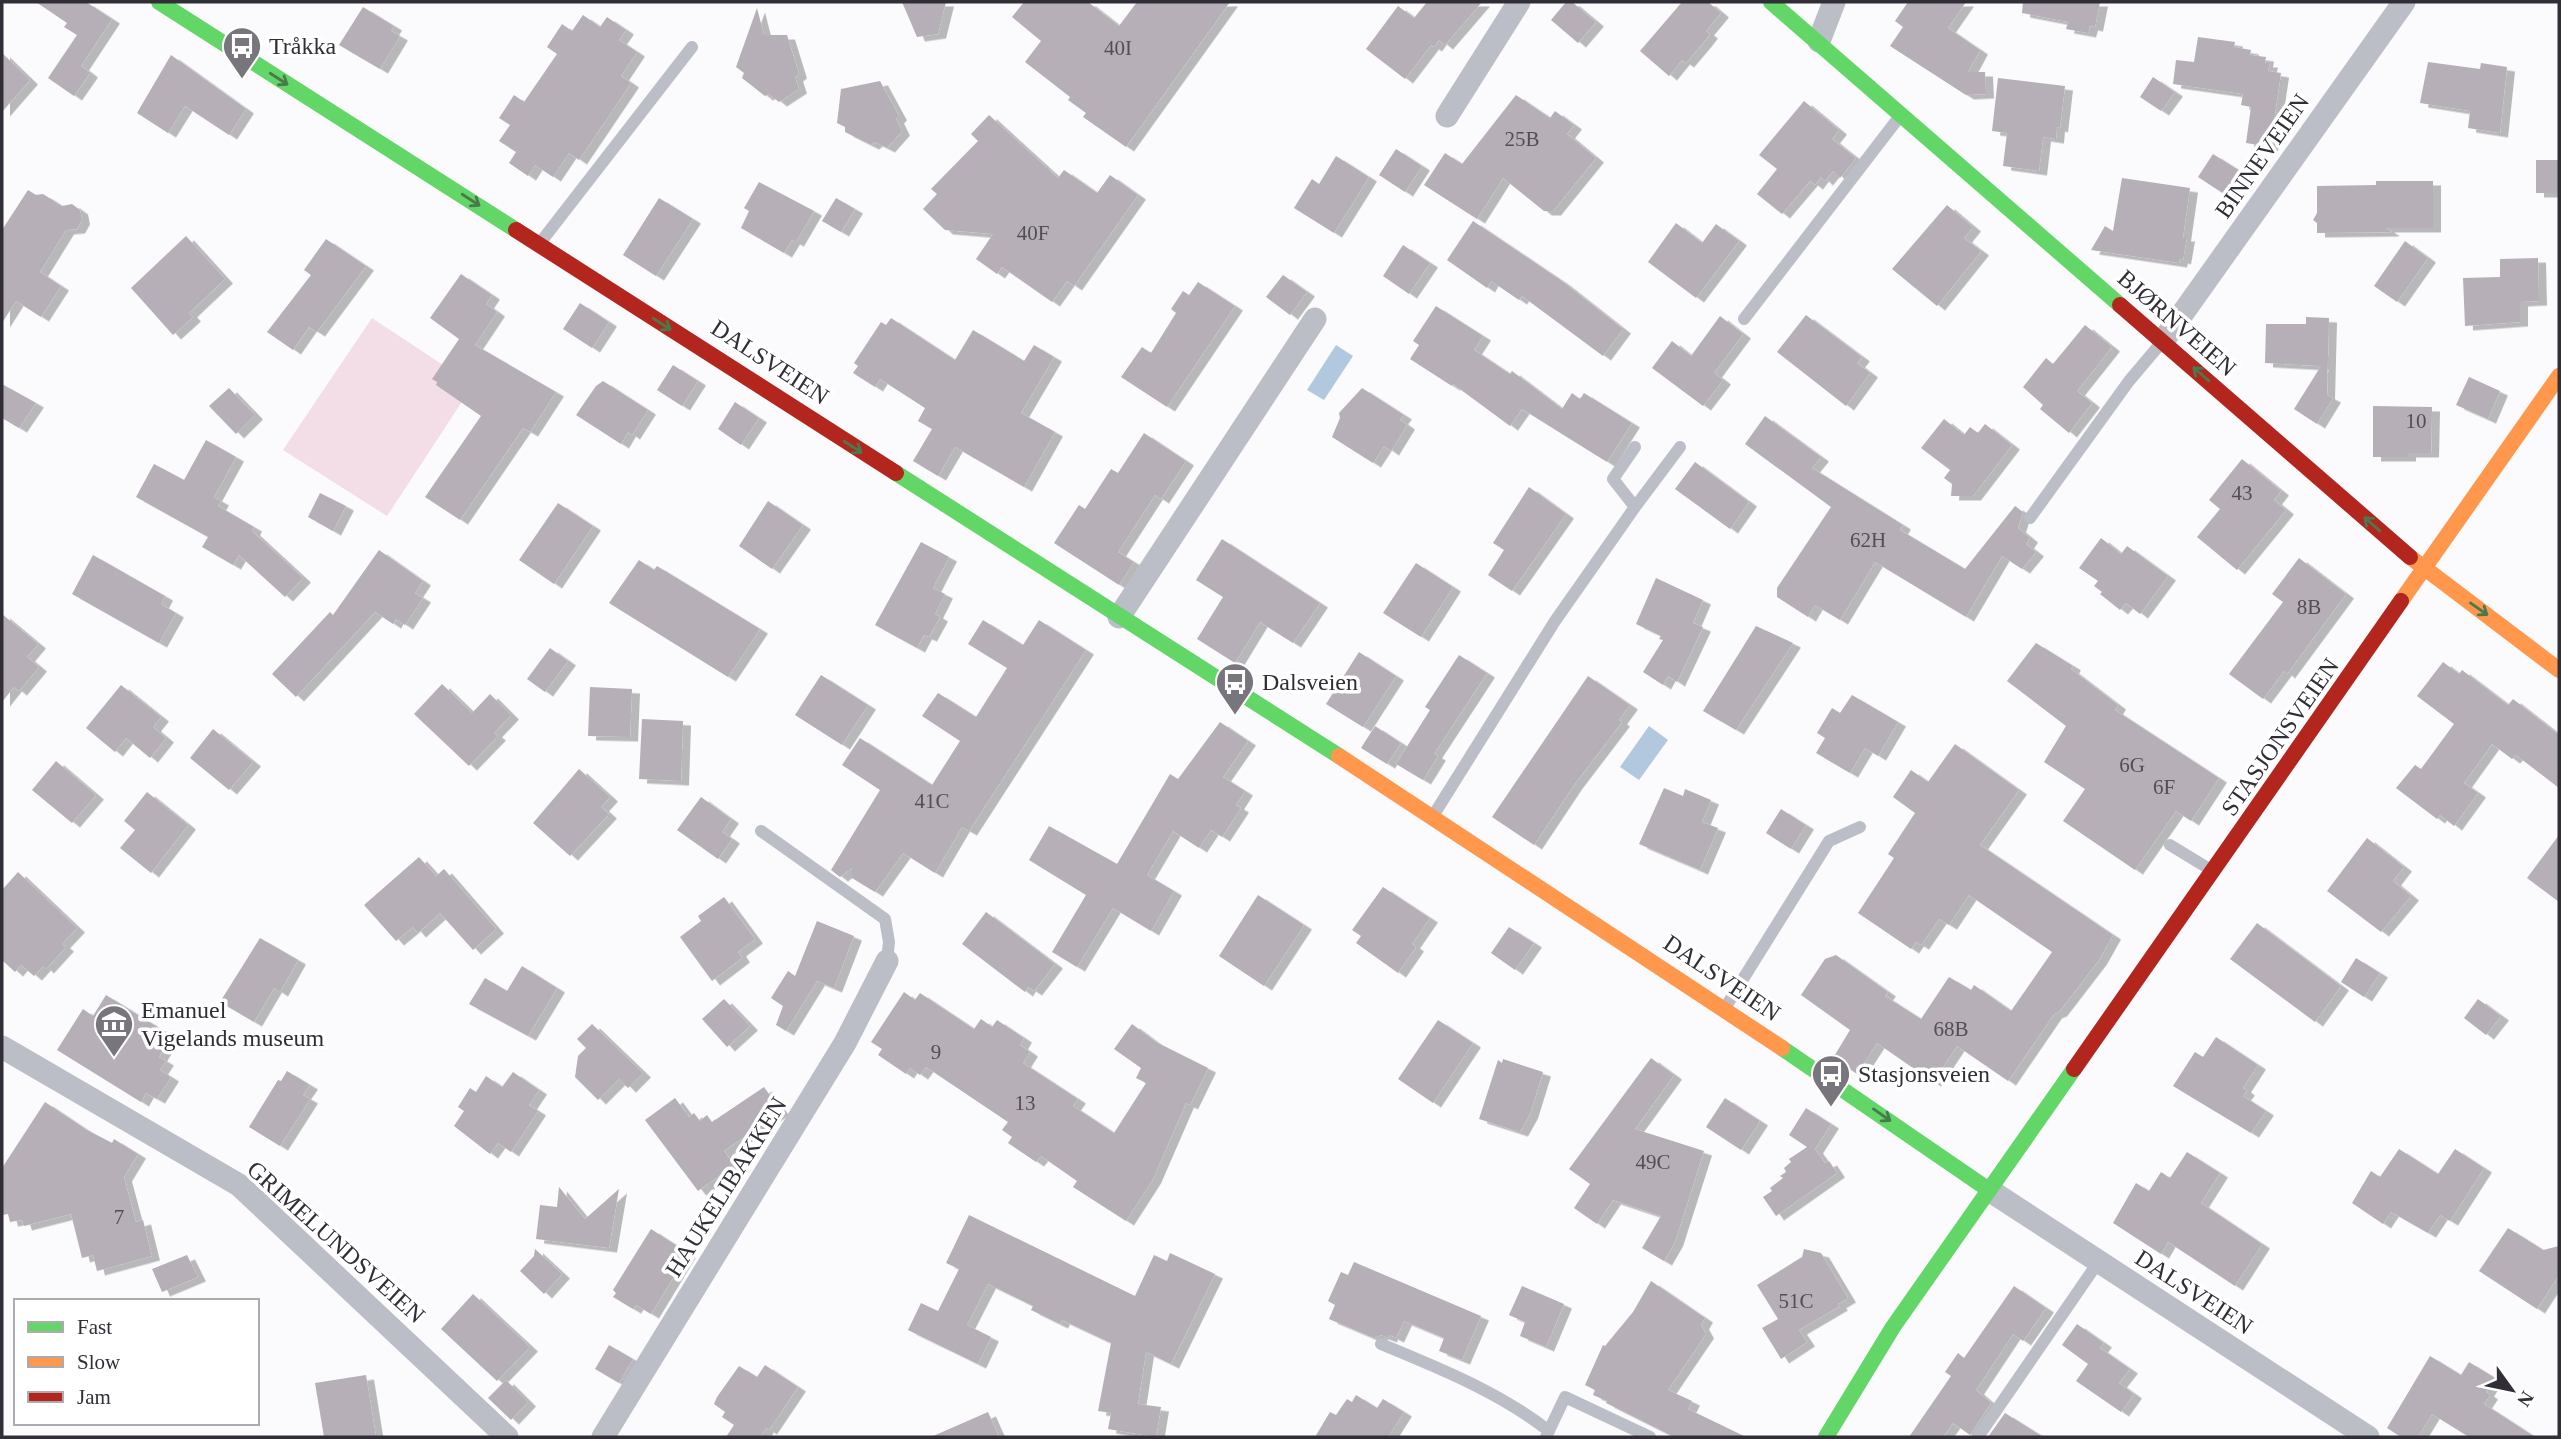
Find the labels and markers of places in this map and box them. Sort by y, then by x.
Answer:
bus stop icon: Tråkka [221,25,263,80]
place label: Tråkka [269,33,336,59]
bus stop icon: Dalsveien [1214,661,1256,716]
place label: Dalsveien [1262,669,1358,695]
place label: Emanuel Vigelands museum [141,997,325,1051]
museum icon: Emanuel Vigelands museum [93,1003,135,1058]
bus stop icon: Stasjonsveien [1810,1053,1852,1108]
place label: Stasjonsveien [1858,1061,1990,1087]

